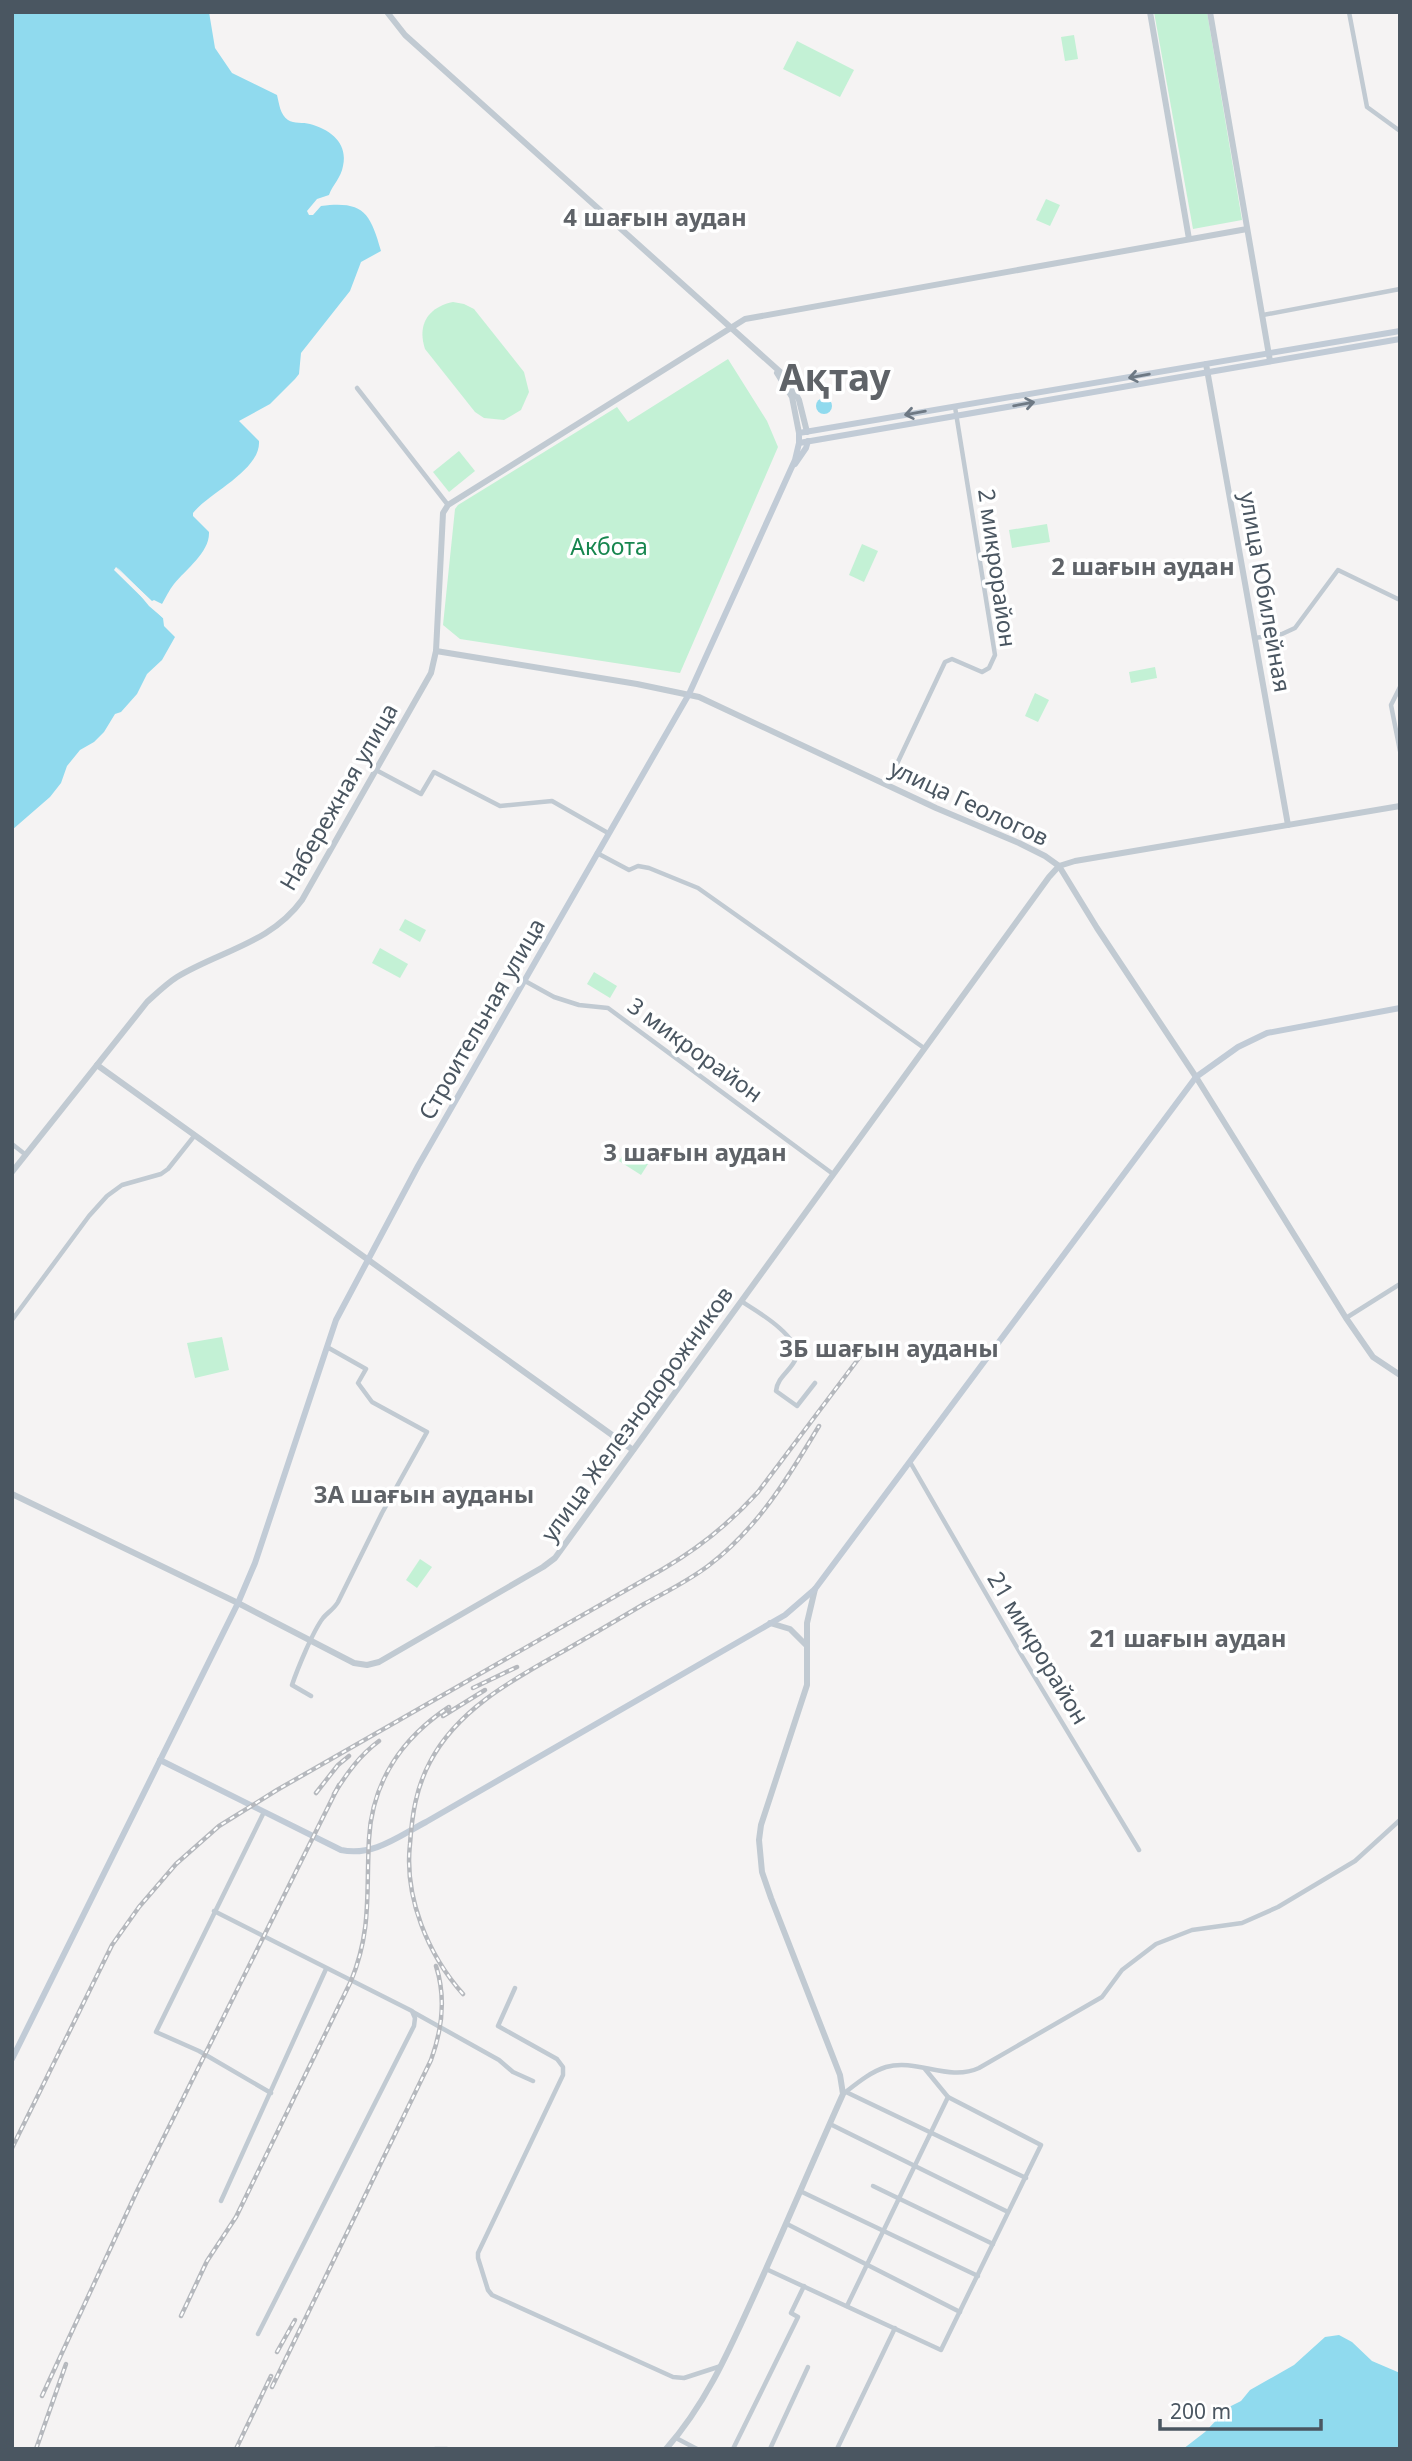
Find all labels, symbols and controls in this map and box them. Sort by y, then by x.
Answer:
district label: 4 шағын аудан [563,200,747,233]
district label: Ақтау [779,351,892,402]
one-way arrow [1128,370,1151,383]
one-way arrow [1012,397,1035,410]
one-way arrow [904,407,927,421]
street label: 2 микрорайон [971,487,1025,649]
street label: улица Юбилейная [1233,489,1299,694]
park label: Акбота [570,530,648,562]
district label: 2 шағын аудан [1051,549,1235,582]
street label: Набережная улица [271,697,405,896]
street label: улица Геологов [885,751,1054,853]
street label: Строительная улица [410,912,552,1125]
street label: 3 микрорайон [622,989,770,1109]
district label: 3 шағын аудан [603,1135,787,1168]
street label: улица Железнодорожников [533,1279,740,1548]
district label: 3Б шағын ауданы [779,1331,999,1364]
district label: 3А шағын ауданы [314,1477,534,1510]
street label: 21 микрорайон [981,1565,1097,1730]
district label: 21 шағын аудан [1089,1621,1287,1654]
scale bar [1160,2388,1321,2432]
text: 200 m [1170,2397,1231,2425]

